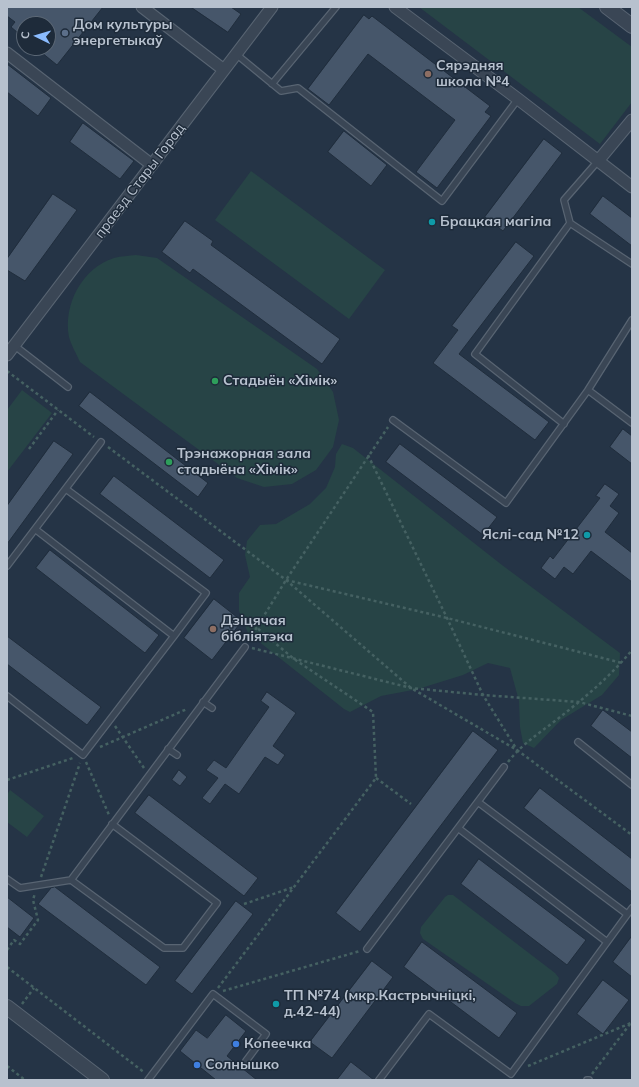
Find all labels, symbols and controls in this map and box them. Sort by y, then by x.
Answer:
north arrow [16,16,56,56]
place label: Дом культуры энергетыкаў [73,17,173,50]
marker: Дом культуры энергетыкаў [60,28,70,38]
text: С [18,31,32,39]
place label: Сярэдняя школа №4 [436,58,509,90]
marker: Сярэдняя школа №4 [423,69,433,79]
street label: праезд Стары Горад [91,120,189,242]
place label: Брацкая магіла [440,214,551,230]
marker: Брацкая магіла [427,217,437,227]
place label: Стадыён «Хімік» [223,373,337,389]
marker: Стадыён «Хімік» [210,376,220,386]
place label: Трэнажорная зала стадыёна «Хімік» [177,446,311,478]
marker: Трэнажорная зала стадыёна «Хімік» [164,457,174,467]
place label: Яслі-сад №12 [482,527,579,543]
marker: Яслі-сад №12 [582,530,592,540]
place label: Дзіцячая бібліятэка [221,613,293,646]
marker: Дзіцячая бібліятэка [208,624,218,634]
place label: ТП №74 (мкр.Кастрычніцкі, д.42-44) [284,988,476,1020]
marker: ТП №74 (мкр.Кастрычніцкі, д.42-44) [271,999,281,1009]
place label: Копеечка [244,1036,311,1052]
marker: Копеечка [231,1039,241,1049]
place label: Солнышко [205,1057,279,1073]
marker: Солнышко [192,1060,202,1070]

